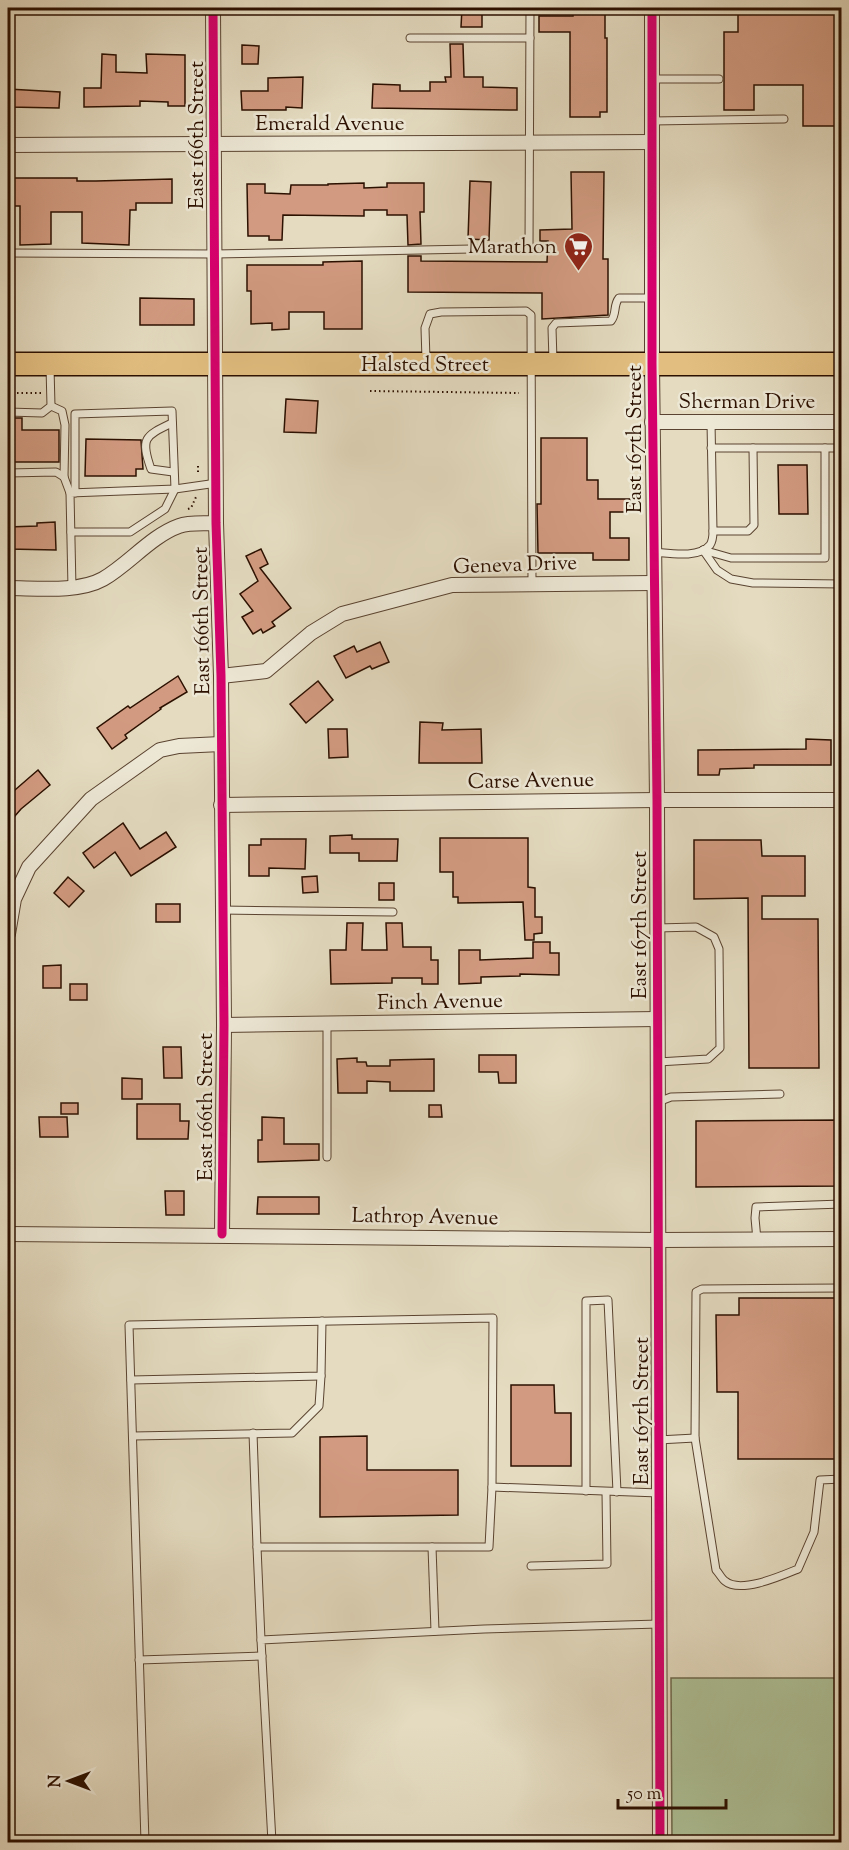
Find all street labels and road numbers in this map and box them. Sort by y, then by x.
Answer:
street label: East 166th Street [183,61,213,209]
street label: Emerald Avenue [255,110,405,140]
street label: Halsted Street [361,351,489,381]
street label: East 167th Street [621,365,651,513]
street label: Sherman Drive [679,388,815,418]
street label: East 166th Street [187,547,219,695]
street label: Geneva Drive [452,549,578,583]
street label: Carse Avenue [467,766,595,798]
street label: East 167th Street [626,851,656,999]
street label: Finch Avenue [377,987,503,1019]
street label: East 166th Street [192,1033,222,1181]
street label: Lathrop Avenue [351,1202,499,1234]
street label: East 167th Street [628,1337,658,1485]

